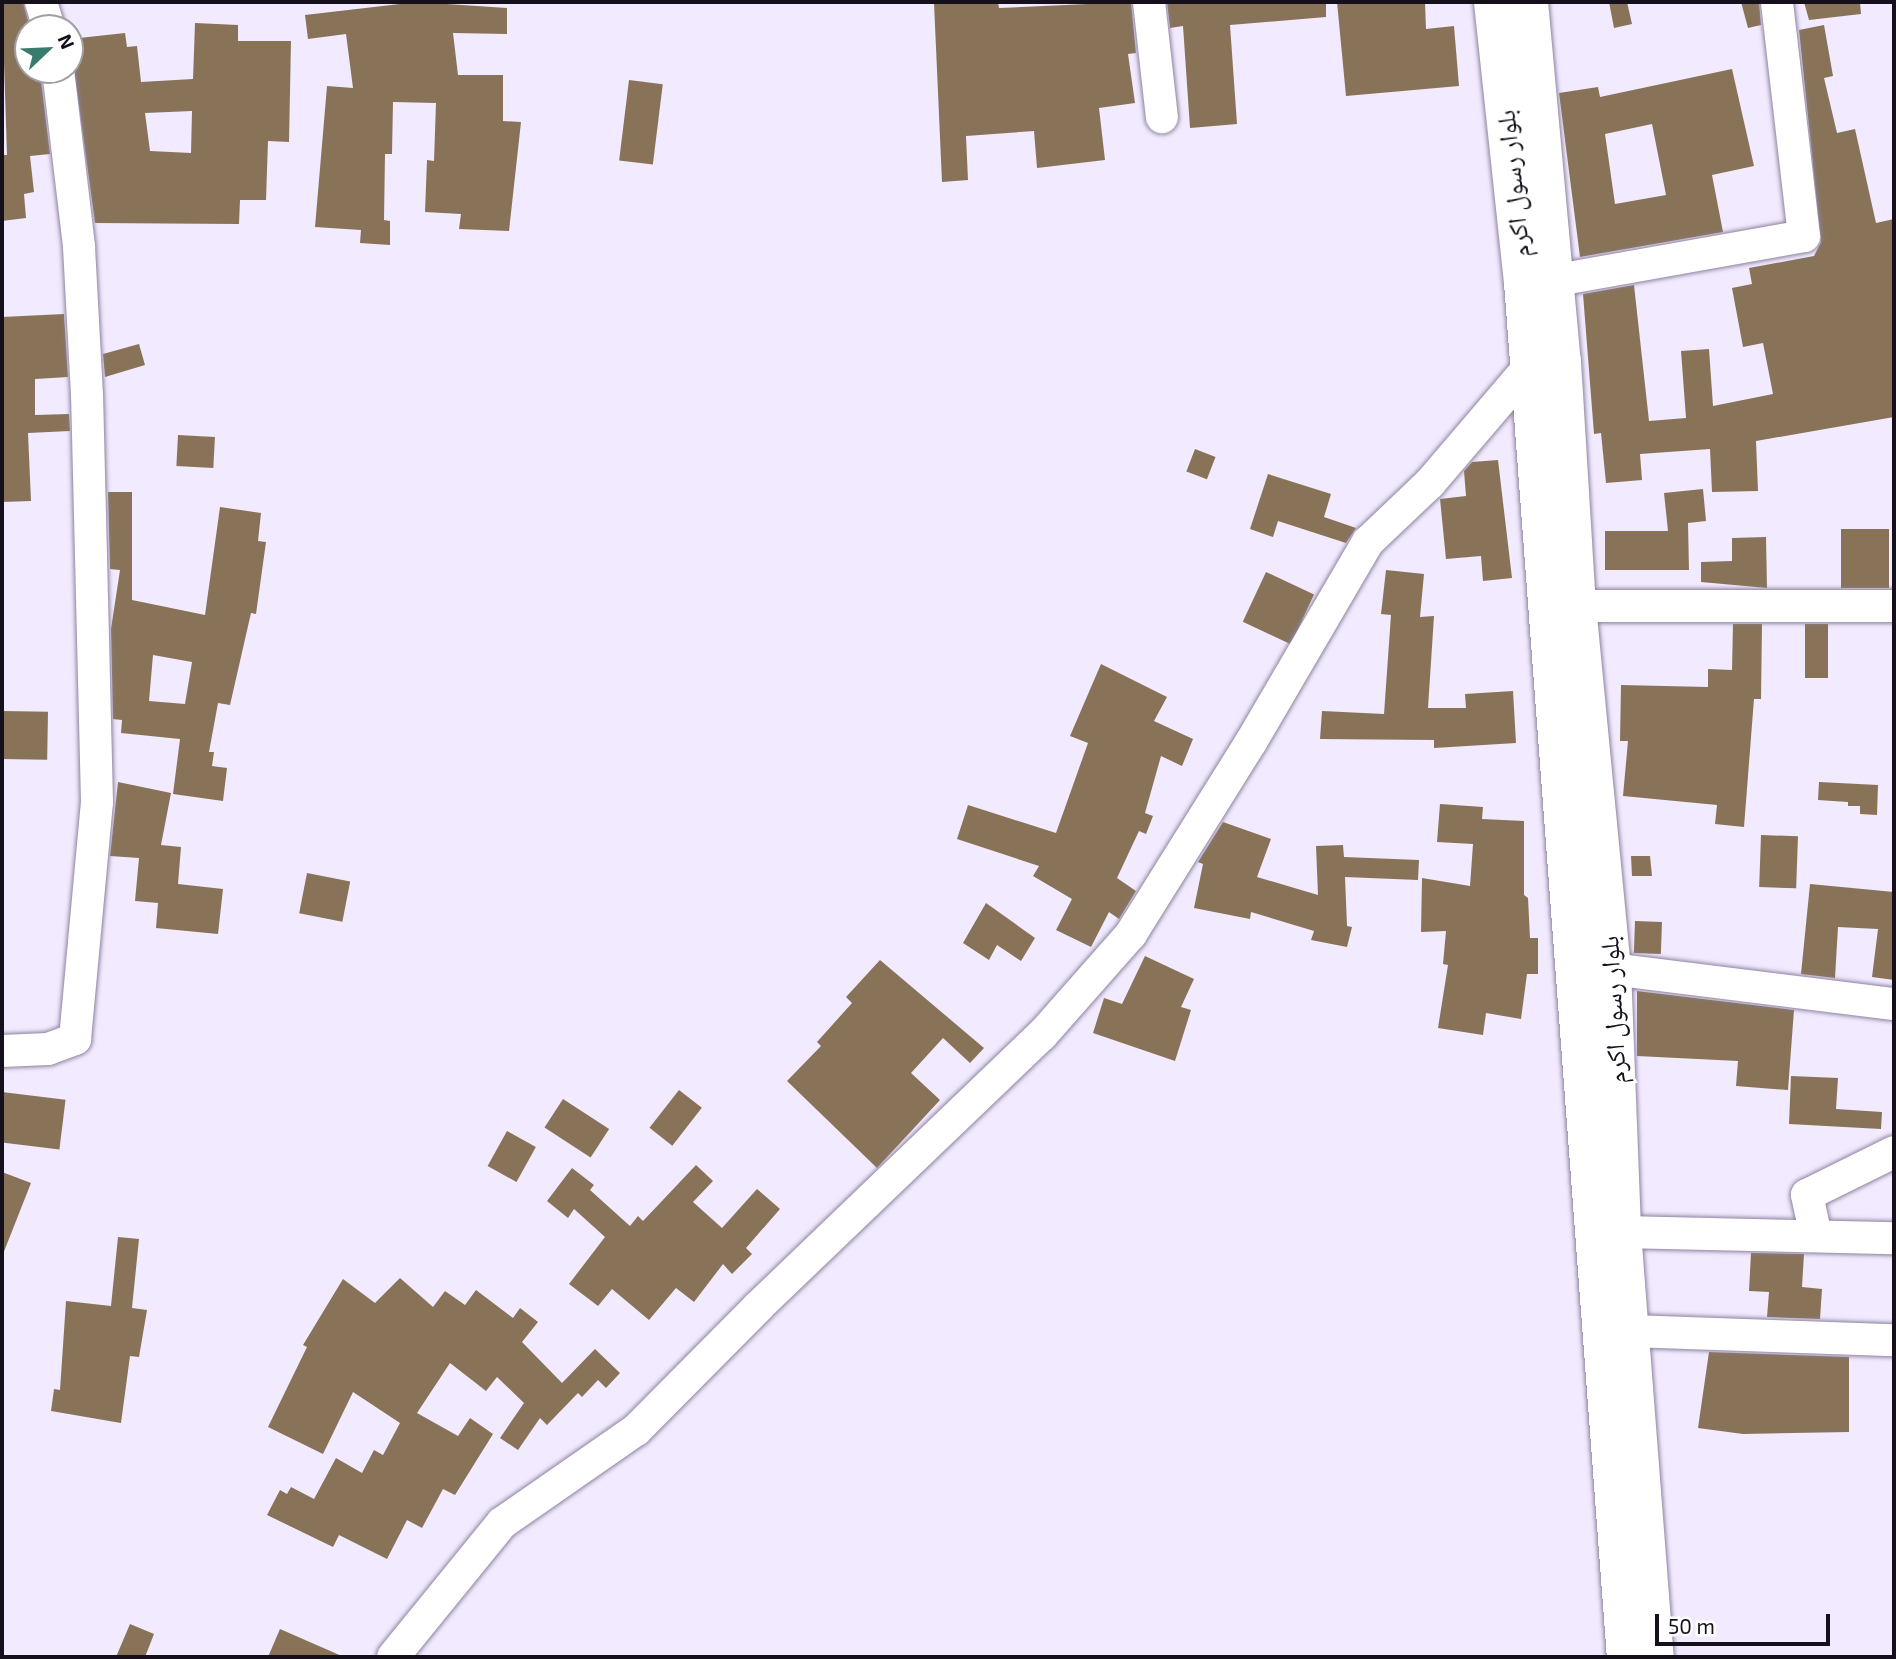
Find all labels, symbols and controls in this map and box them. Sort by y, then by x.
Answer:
north arrow [14,14,84,84]
text: N [54,31,80,52]
street label: بلوار رسول اکرم [1489,109,1535,259]
street label: بلوار رسول اکرم [1593,935,1631,1085]
scale bar [1658,1600,1833,1644]
text: 50 m [1668,1613,1715,1638]

